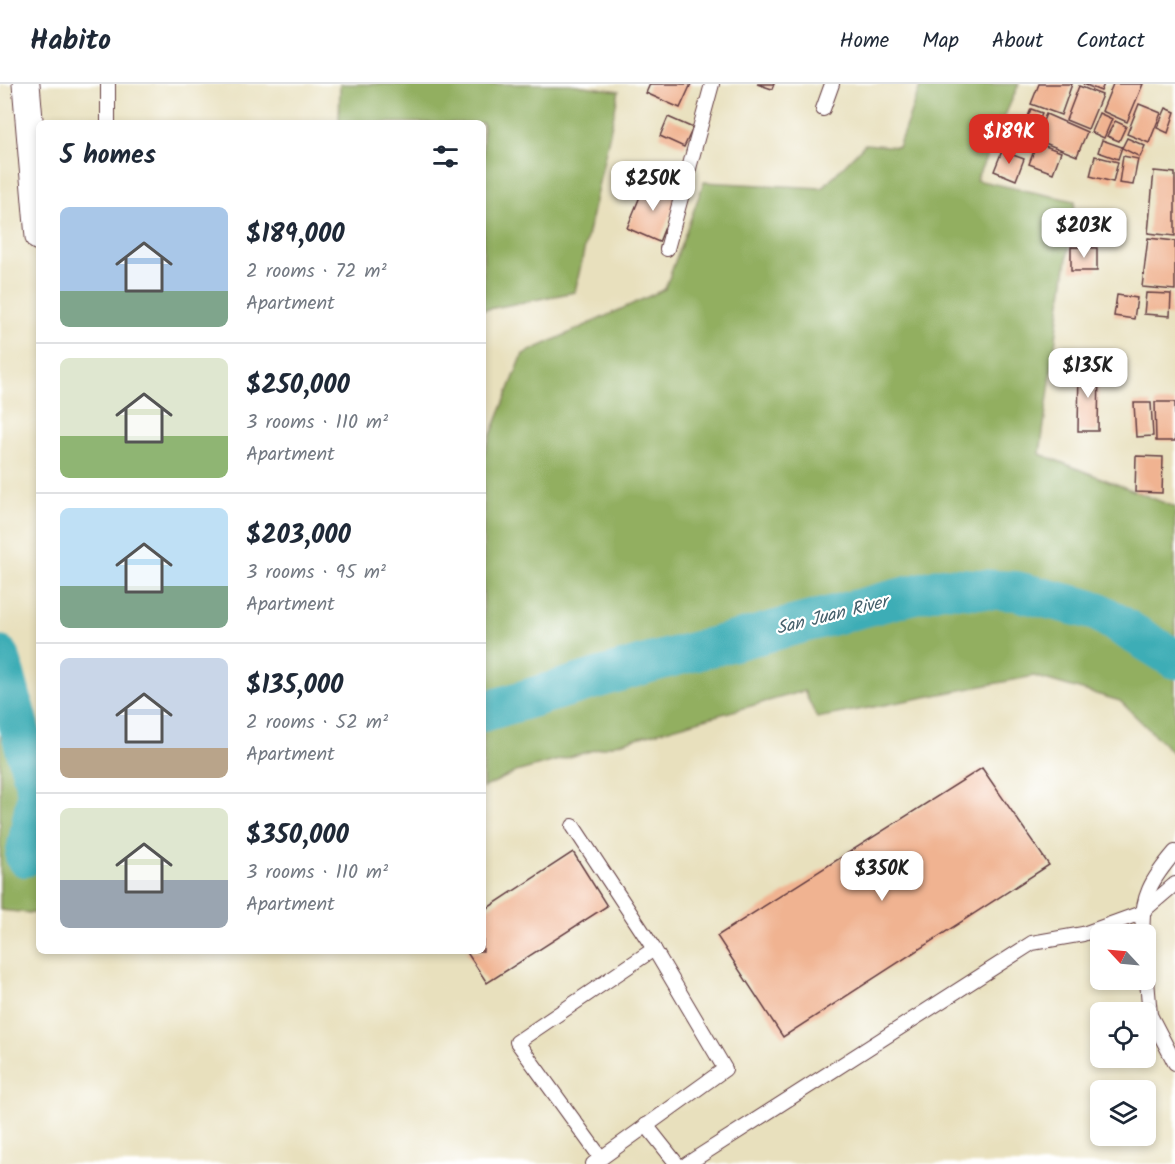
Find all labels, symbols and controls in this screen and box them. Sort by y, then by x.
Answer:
text: Habito [30,19,111,64]
text: Home [840,25,889,58]
text: Map [922,25,959,58]
text: About [992,25,1043,58]
text: Contact [1076,25,1145,58]
pin: $189K [967,114,1051,165]
text: $189K [983,117,1035,149]
text: 5 homes [60,135,156,177]
icon: filters [429,140,462,173]
pin: $250K [611,161,695,212]
text: $250K [625,164,681,196]
pin: $203K [1042,208,1126,259]
text: $203K [1056,211,1112,243]
text: $189,000 [246,214,345,256]
icon: home [108,231,180,303]
text: 2 rooms · 72 m² [246,256,387,288]
text: Apartment [246,288,335,320]
pin: $135K [1046,348,1130,399]
text: $135K [1063,351,1113,383]
text: $250,000 [246,365,350,407]
icon: home [108,382,180,454]
text: 3 rooms · 110 m² [246,407,388,439]
text: Apartment [246,439,335,471]
text: $203,000 [246,515,351,557]
icon: home [108,532,180,604]
text: 3 rooms · 95 m² [246,557,386,589]
water label: San Juan River [773,587,895,644]
text: Apartment [246,589,335,621]
text: $135,000 [246,665,343,707]
icon: home [108,682,180,754]
text: 2 rooms · 52 m² [246,707,388,739]
text: Apartment [246,739,335,771]
text: $350,000 [246,815,349,857]
icon: home [108,832,180,904]
pin: $350K [840,851,924,902]
text: $350K [854,854,910,886]
text: 3 rooms · 110 m² [246,857,388,889]
text: Apartment [246,889,335,921]
north arrow [1090,924,1156,990]
map controls [1090,924,1156,1146]
button: locate [1090,1002,1156,1068]
button: layers [1090,1080,1156,1146]

